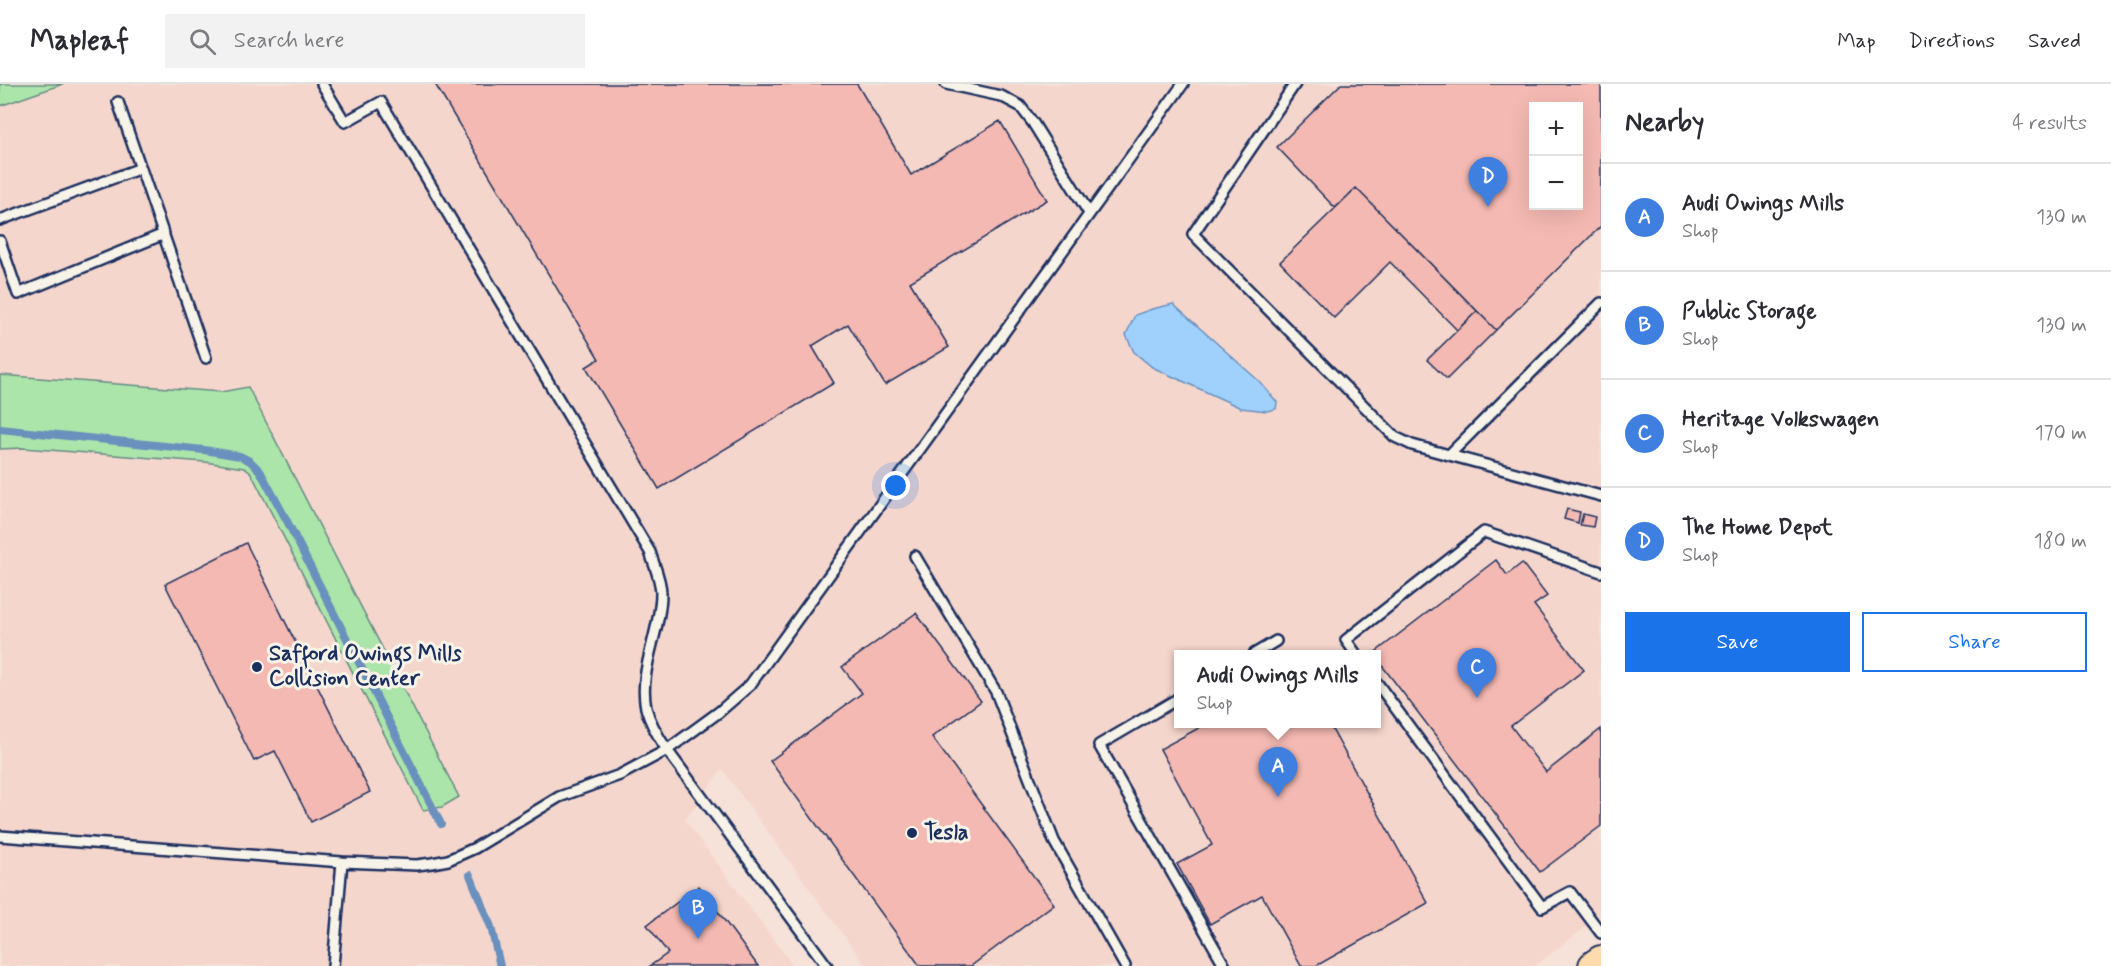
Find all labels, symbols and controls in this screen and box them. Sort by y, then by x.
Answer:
search box [165,14,585,68]
text: Mapleaf [30,23,129,60]
icon: search [186,25,219,58]
text: Search here [234,27,344,55]
text: Map [1837,27,1876,55]
text: Directions [1909,27,1995,55]
text: Saved [2028,27,2081,55]
map controls [1529,102,1583,210]
button: + [1529,102,1583,156]
text: Nearby [1625,106,1704,140]
text: 4 results [2012,110,2087,137]
button: − [1529,156,1583,210]
pin: D [1468,158,1508,207]
text: Audi Owings Mills [1682,190,1844,218]
text: A [1638,204,1651,231]
text: 130 m [2036,204,2087,231]
text: Shop [1682,218,1719,245]
text: Public Storage [1682,298,1817,326]
text: B [1638,312,1651,339]
text: 130 m [2036,312,2087,339]
text: Shop [1682,326,1719,353]
text: Heritage Volkswagen [1682,406,1879,434]
text: C [1637,420,1652,447]
text: 170 m [2035,420,2087,447]
text: Shop [1682,434,1719,461]
your location [881,471,910,500]
text: The Home Depot [1682,514,1833,542]
text: D [1638,528,1651,555]
text: 180 m [2034,528,2087,555]
text: Shop [1682,542,1719,569]
button: Save [1625,612,1850,672]
button: Share [1862,612,2087,672]
place label: Safford Owings Mills Collision Center [269,640,462,693]
pin: C [1458,648,1496,698]
popup [1174,650,1381,728]
marker: Safford Owings Mills Collision Center [250,660,264,674]
text: Audi Owings Mills [1196,662,1359,690]
text: Shop [1196,690,1233,717]
pin: A [1258,748,1298,797]
place label: Tesla [924,819,969,847]
marker: Tesla [905,826,919,840]
pin: B [678,890,718,939]

